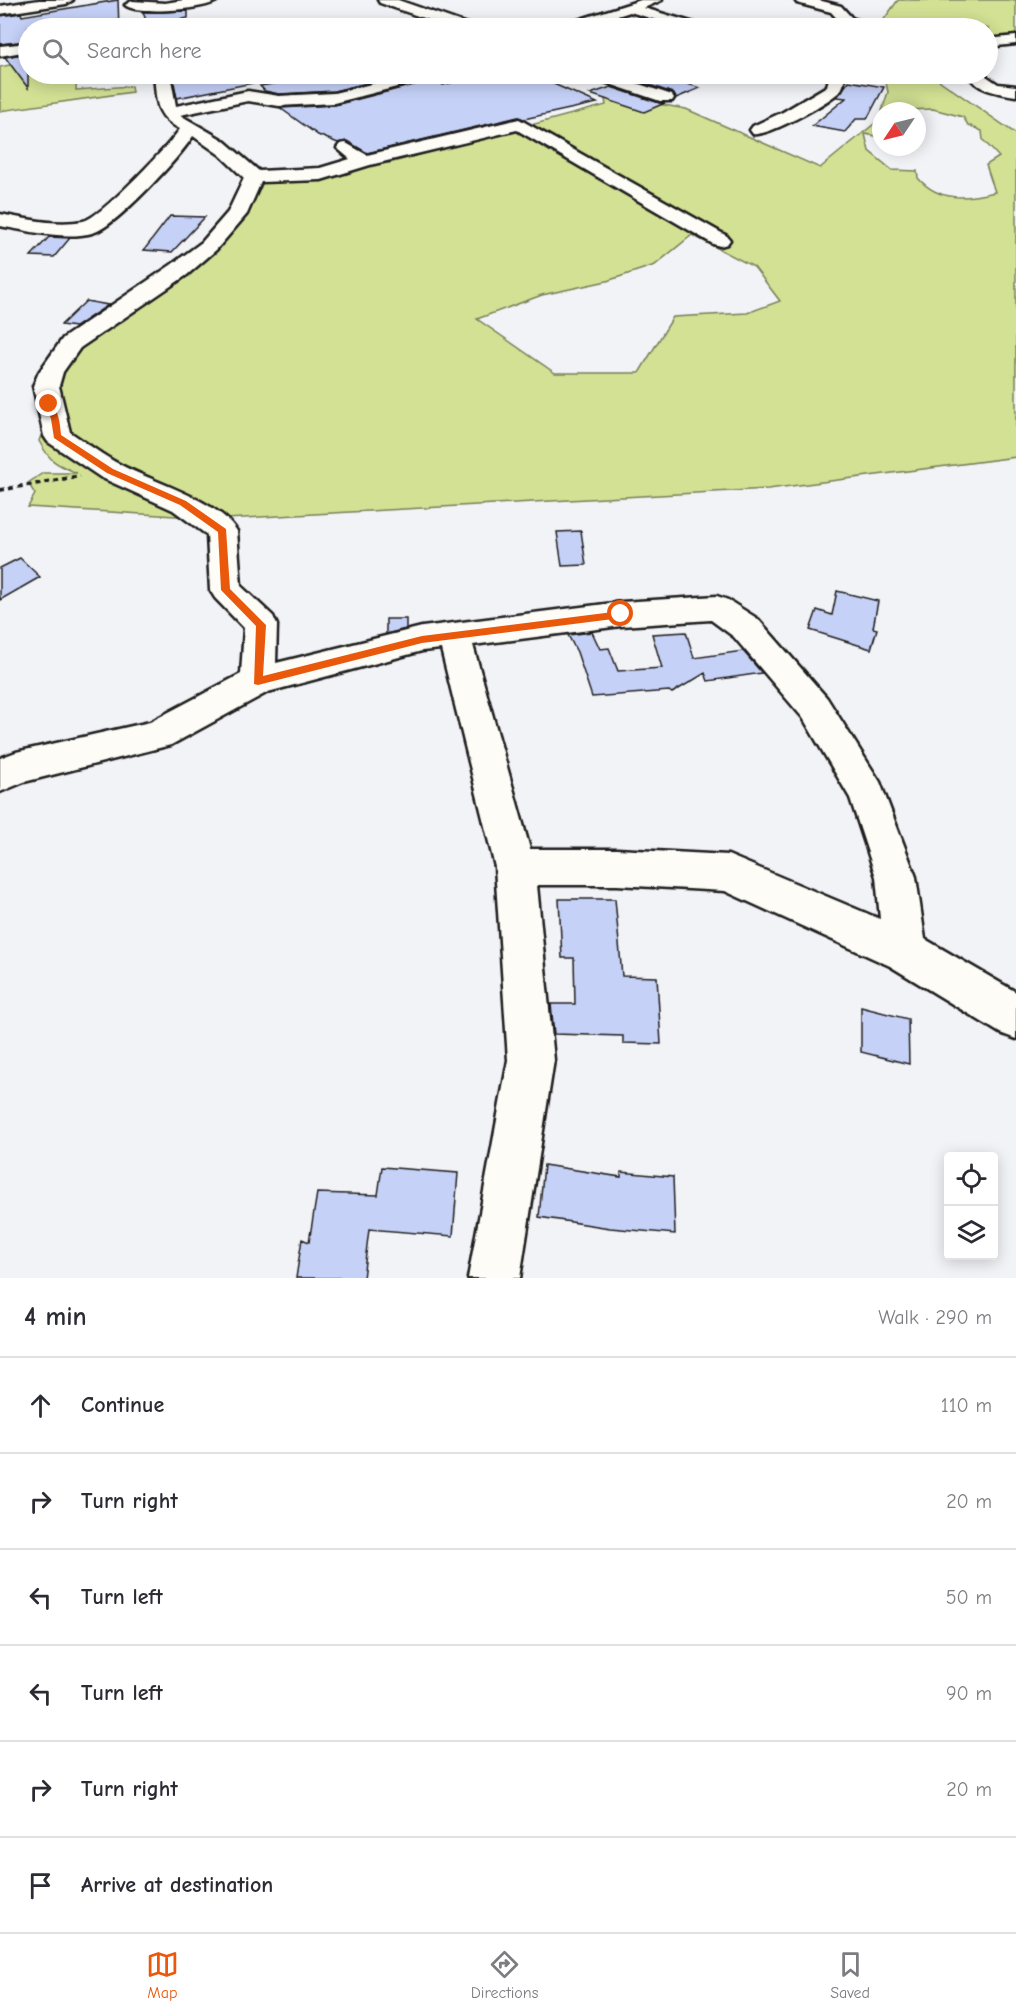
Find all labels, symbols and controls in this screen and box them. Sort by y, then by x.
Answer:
search box [18,18,998,84]
icon: search [39,35,72,68]
text: Search here [87,38,202,64]
north arrow [872,102,926,156]
route end [35,390,61,416]
route start [607,600,633,626]
map controls [944,1152,998,1260]
button: locate [944,1152,998,1206]
button: layers [944,1206,998,1260]
text: 4 min [24,1302,87,1332]
text: Walk · 290 m [878,1306,992,1329]
icon: ahead [24,1389,57,1422]
text: Continue [81,1392,164,1418]
text: 110 m [941,1394,992,1417]
icon: right [24,1485,57,1518]
text: Turn right [81,1488,178,1514]
text: 20 m [946,1490,992,1513]
icon: left [24,1581,57,1614]
text: Turn left [81,1584,163,1610]
text: 50 m [946,1586,992,1609]
icon: left [24,1677,57,1710]
text: Turn left [81,1680,163,1706]
text: 90 m [946,1682,992,1705]
icon: right [24,1773,57,1806]
text: Turn right [81,1776,178,1802]
text: 20 m [946,1778,992,1801]
icon: arrive [24,1869,57,1902]
text: Arrive at destination [81,1872,273,1898]
tab: Map [146,1948,179,2002]
tab: Directions [471,1948,538,2002]
tab: Saved [830,1948,870,2002]

